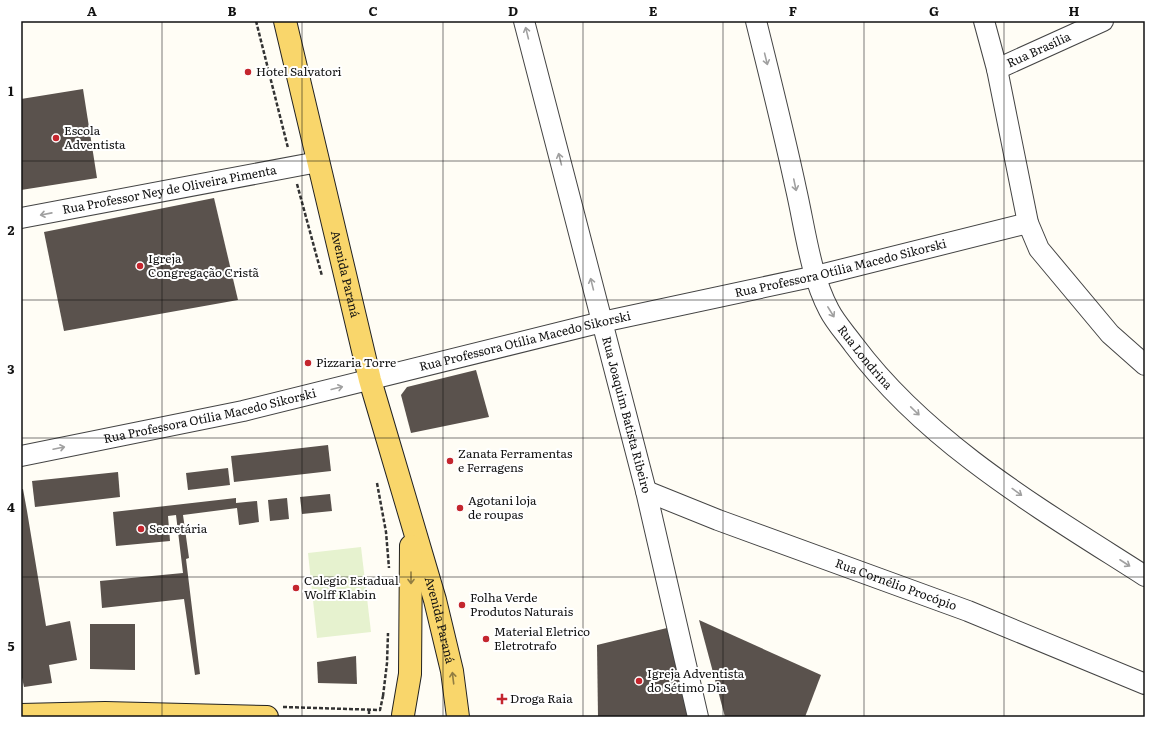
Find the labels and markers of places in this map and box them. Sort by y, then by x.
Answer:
place label: Hotel Salvatori [256,62,342,80]
marker: Hotel Salvatori [243,67,253,77]
place label: Escola Adventista [64,121,126,153]
marker: Escola Adventista [51,133,61,143]
place label: Igreja Congregação Cristã [148,249,260,281]
marker: Igreja Congregação Cristã [135,261,145,271]
place label: Pizzaria Torre [316,353,396,371]
marker: Pizzaria Torre [303,358,313,368]
place label: Zanata Ferramentas e Ferragens [458,444,573,476]
marker: Zanata Ferramentas e Ferragens [445,456,455,466]
place label: Agotani loja de roupas [468,491,537,523]
marker: Agotani loja de roupas [455,503,465,513]
place label: Secretária [149,519,208,537]
marker: Secretária [136,524,146,534]
place label: Colegio Estadual Wolff Klabin [304,571,399,603]
marker: Colegio Estadual Wolff Klabin [291,583,301,593]
place label: Folha Verde Produtos Naturais [470,588,574,620]
marker: Folha Verde Produtos Naturais [457,600,467,610]
place label: Material Eletrico Eletrotrafo [494,622,590,654]
marker: Material Eletrico Eletrotrafo [481,634,491,644]
place label: Igreja Adventista do Sétimo Dia [647,664,745,696]
marker: Igreja Adventista do Sétimo Dia [634,676,644,686]
place label: Droga Raia [510,689,573,707]
marker: Droga Raia [497,694,507,704]

